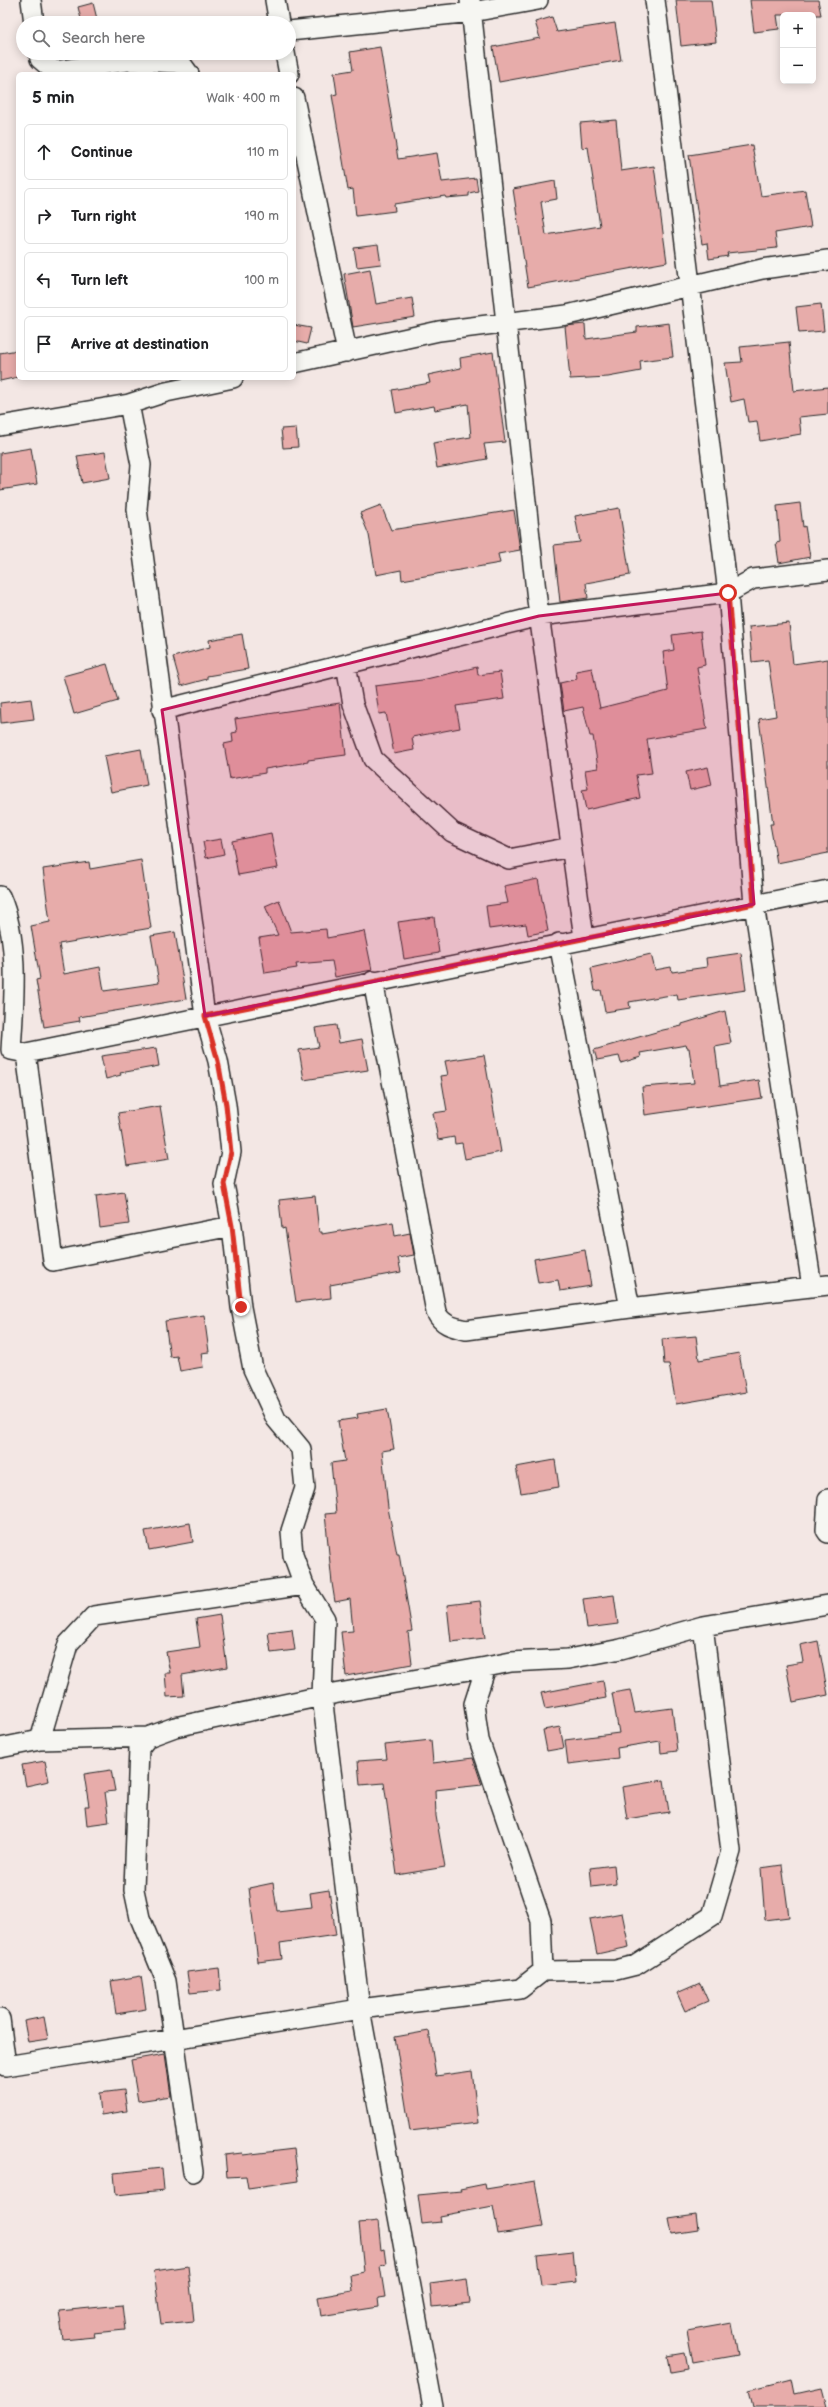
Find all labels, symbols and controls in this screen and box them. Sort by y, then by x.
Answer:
map controls [780,12,816,84]
button: + [780,12,816,48]
search box [16,16,296,60]
icon: search [30,27,52,49]
text: Search here [62,29,145,48]
button: − [780,48,816,84]
text: 5 min [32,88,75,108]
text: Walk · 400 m [206,90,280,106]
icon: ahead [33,141,55,163]
text: Continue [71,143,133,162]
text: 110 m [247,144,279,160]
icon: right [33,205,55,227]
text: Turn right [71,207,136,226]
text: 190 m [245,208,279,224]
icon: left [33,269,55,291]
text: Turn left [71,271,128,290]
text: 100 m [244,272,279,288]
icon: arrive [33,333,55,355]
text: Arrive at destination [71,335,209,354]
route start [719,584,737,602]
route end [232,1298,250,1316]

